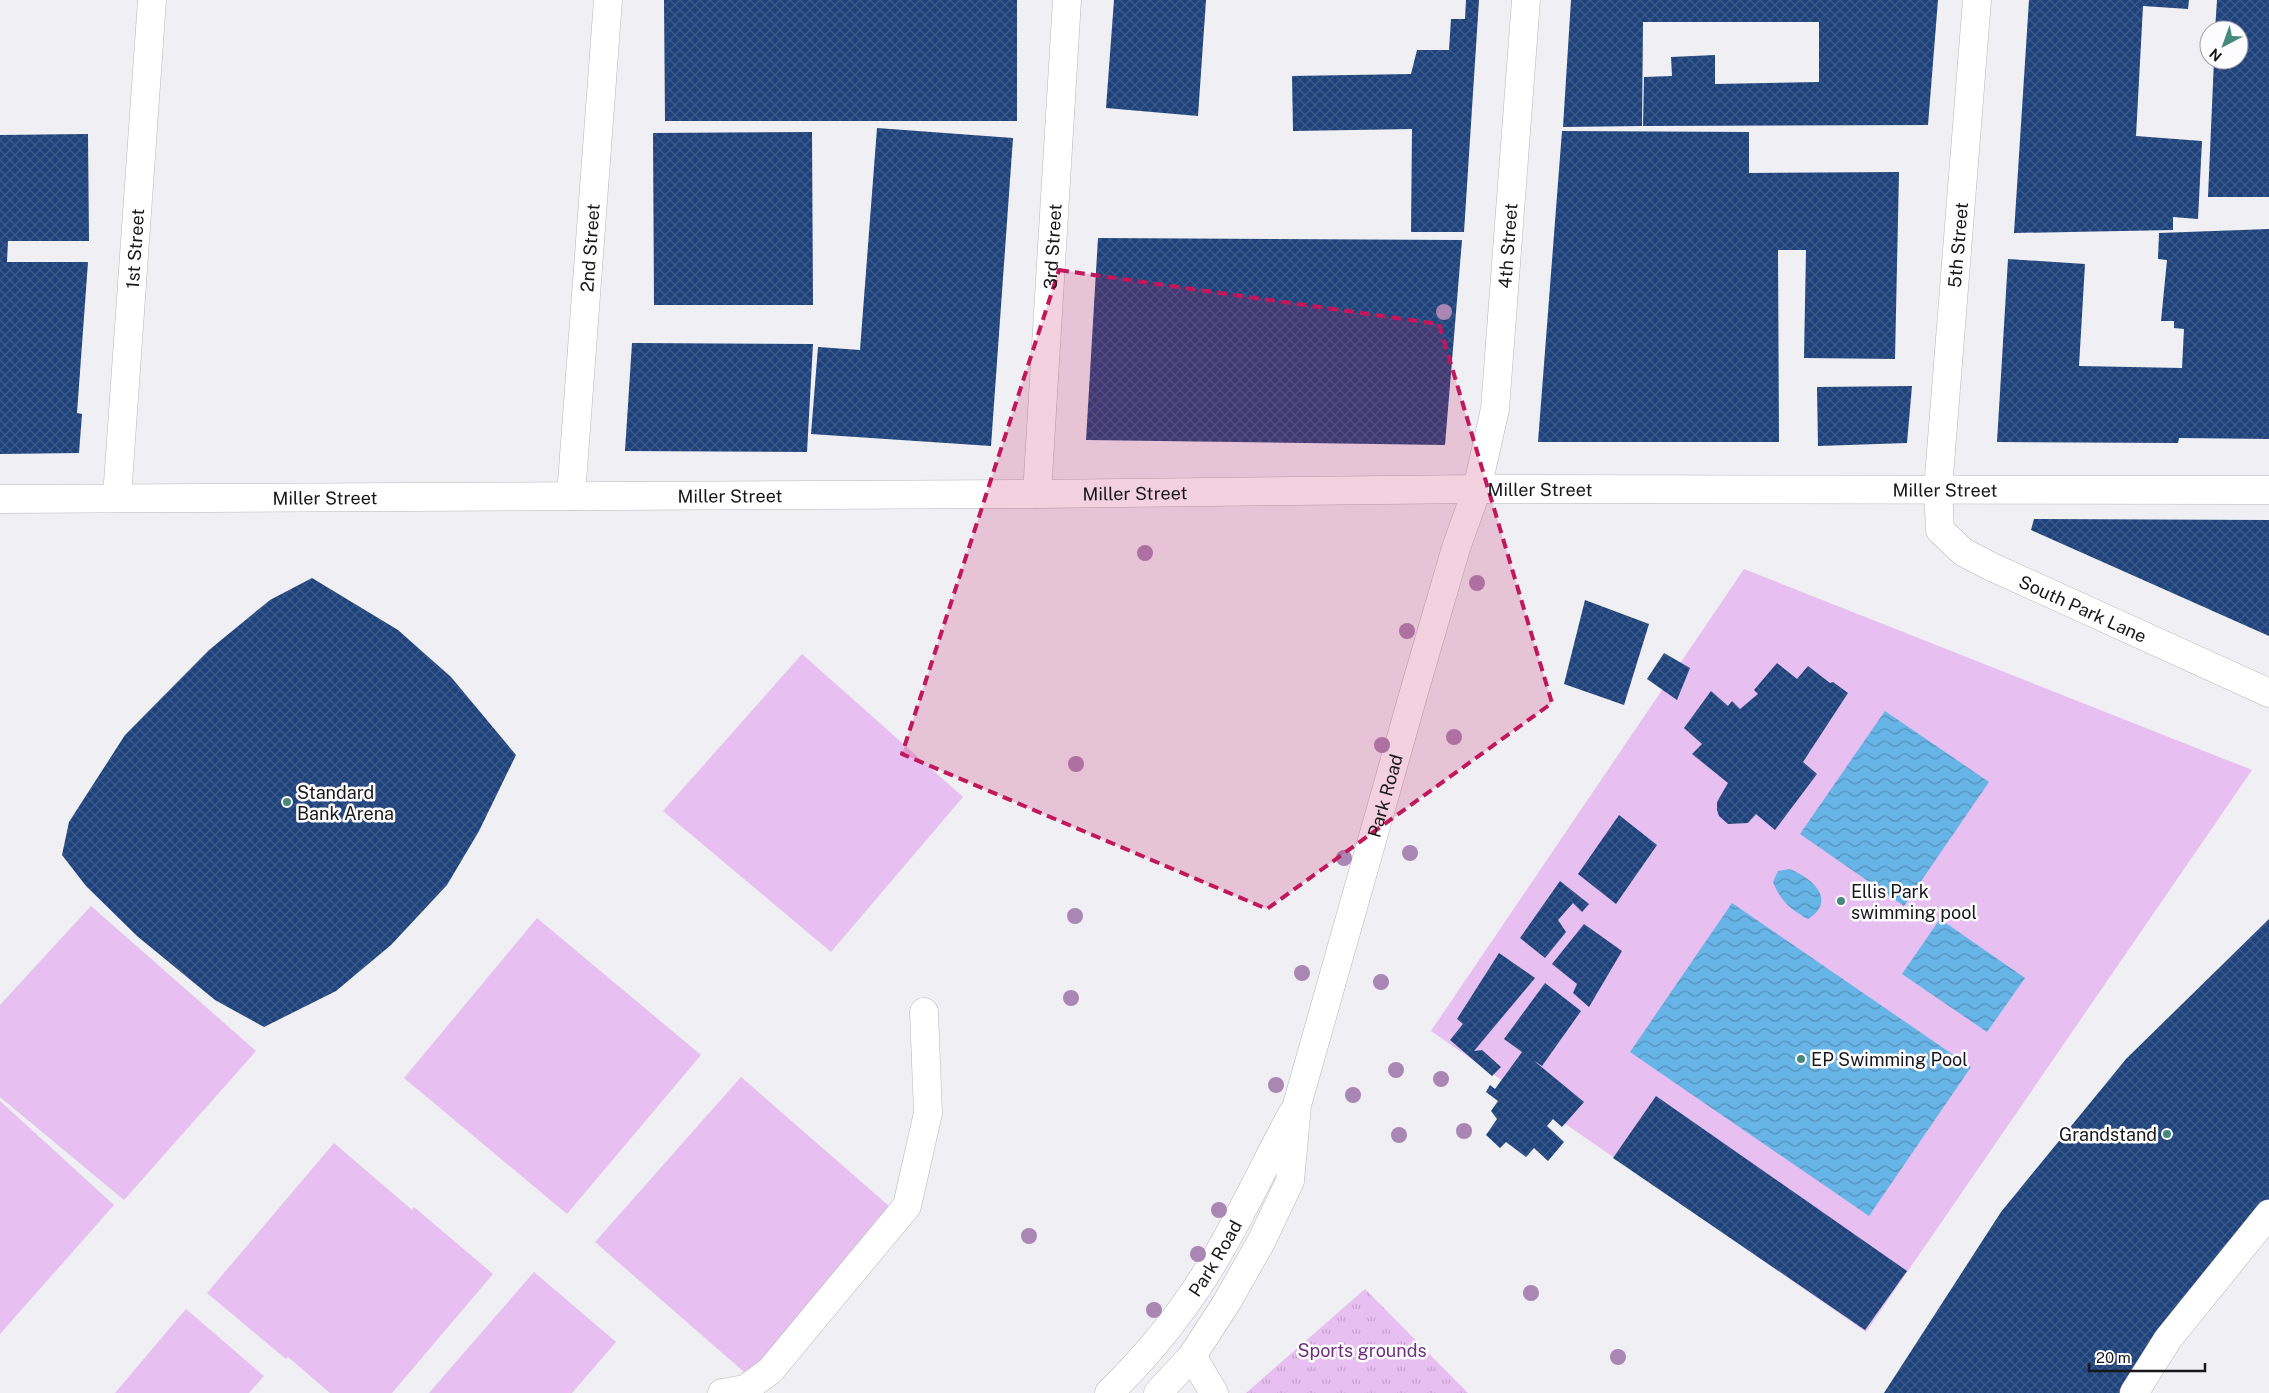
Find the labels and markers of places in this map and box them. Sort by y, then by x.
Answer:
place label: Standard Bank Arena [297,782,394,824]
marker: Standard Bank Arena [281,796,293,808]
place label: Ellis Park swimming pool [1851,881,1977,923]
marker: Ellis Park swimming pool [1835,895,1847,907]
place label: EP Swimming Pool [1811,1049,1968,1070]
marker: EP Swimming Pool [1795,1053,1807,1065]
place label: Grandstand [2059,1124,2157,1145]
marker: Grandstand [2161,1128,2173,1140]

